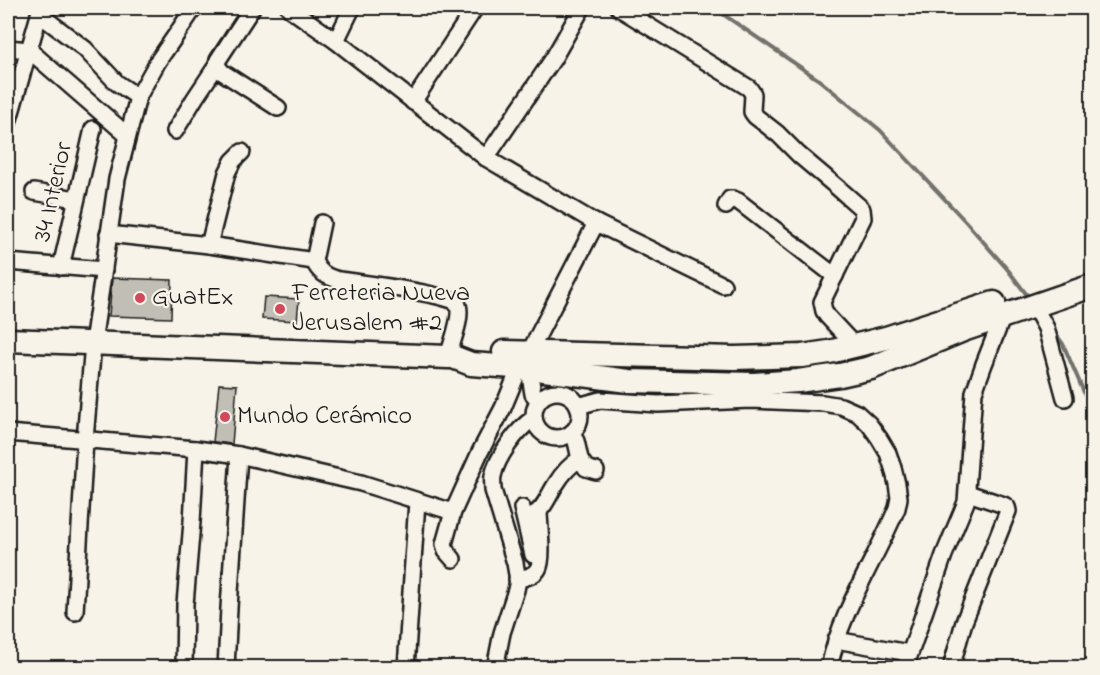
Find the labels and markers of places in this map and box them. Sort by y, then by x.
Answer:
place label: Ferreteria Nueva Jerusalem #2 [291,275,470,343]
place label: GuatEx [152,279,233,317]
marker: GuatEx [133,291,147,305]
marker: Ferreteria Nueva Jerusalem #2 [273,302,287,316]
place label: Mundo Cerámico [237,398,412,436]
marker: Mundo Cerámico [218,410,232,424]

